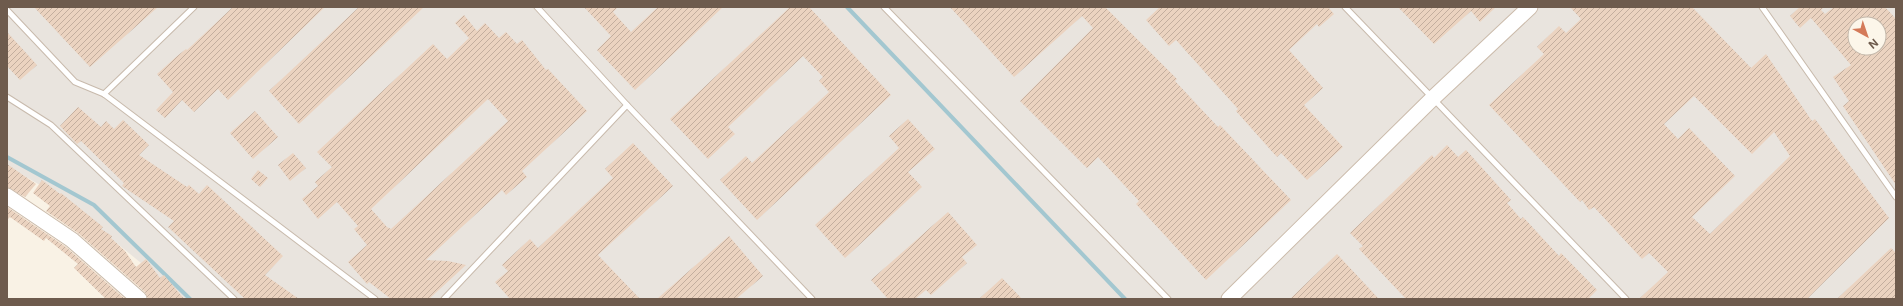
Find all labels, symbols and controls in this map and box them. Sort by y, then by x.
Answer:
north arrow [1847,16,1887,56]
text: N [1866,36,1881,52]

